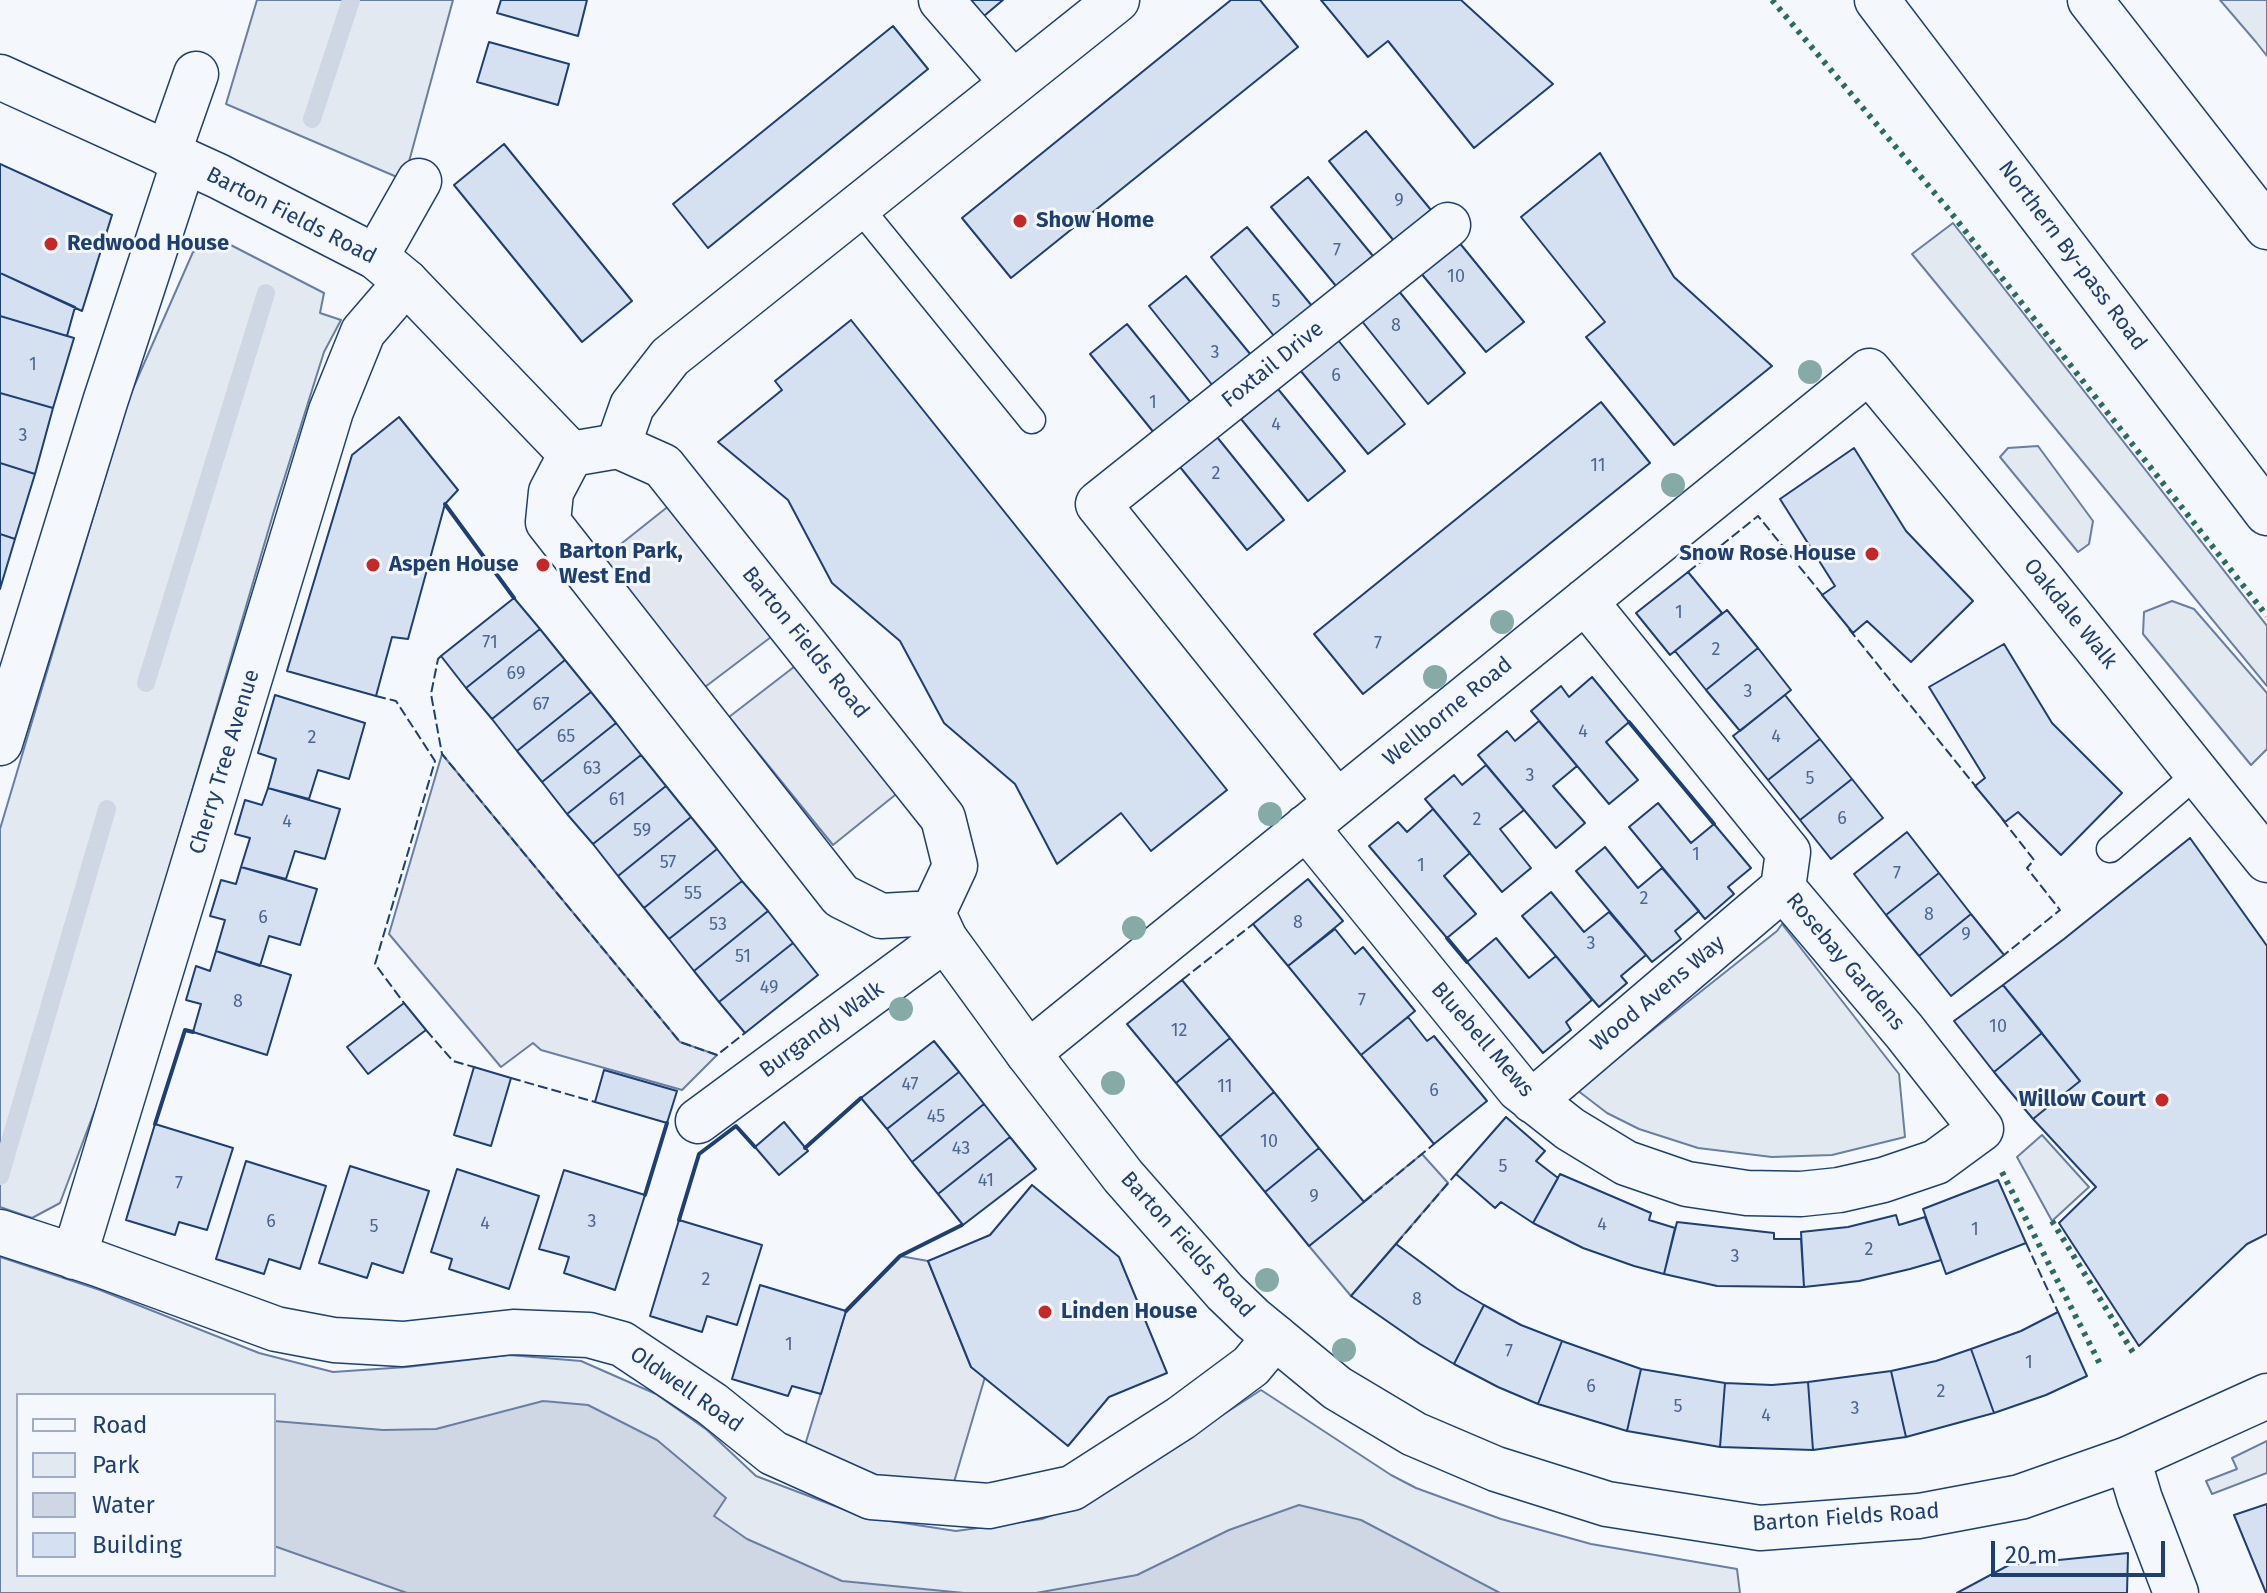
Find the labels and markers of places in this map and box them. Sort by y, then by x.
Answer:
place label: Show Home [1036,208,1154,234]
marker: Show Home [1011,212,1029,230]
place label: Redwood House [67,231,229,257]
marker: Redwood House [42,235,60,253]
place label: Barton Park, West End [559,539,683,590]
place label: Snow Rose House [1679,541,1856,567]
marker: Snow Rose House [1863,545,1881,563]
place label: Aspen House [389,552,519,578]
marker: Aspen House [364,556,382,574]
marker: Barton Park, West End [534,556,552,574]
place label: Willow Court [2019,1087,2146,1113]
marker: Willow Court [2153,1091,2171,1109]
place label: Linden House [1061,1299,1197,1325]
marker: Linden House [1036,1303,1054,1321]

